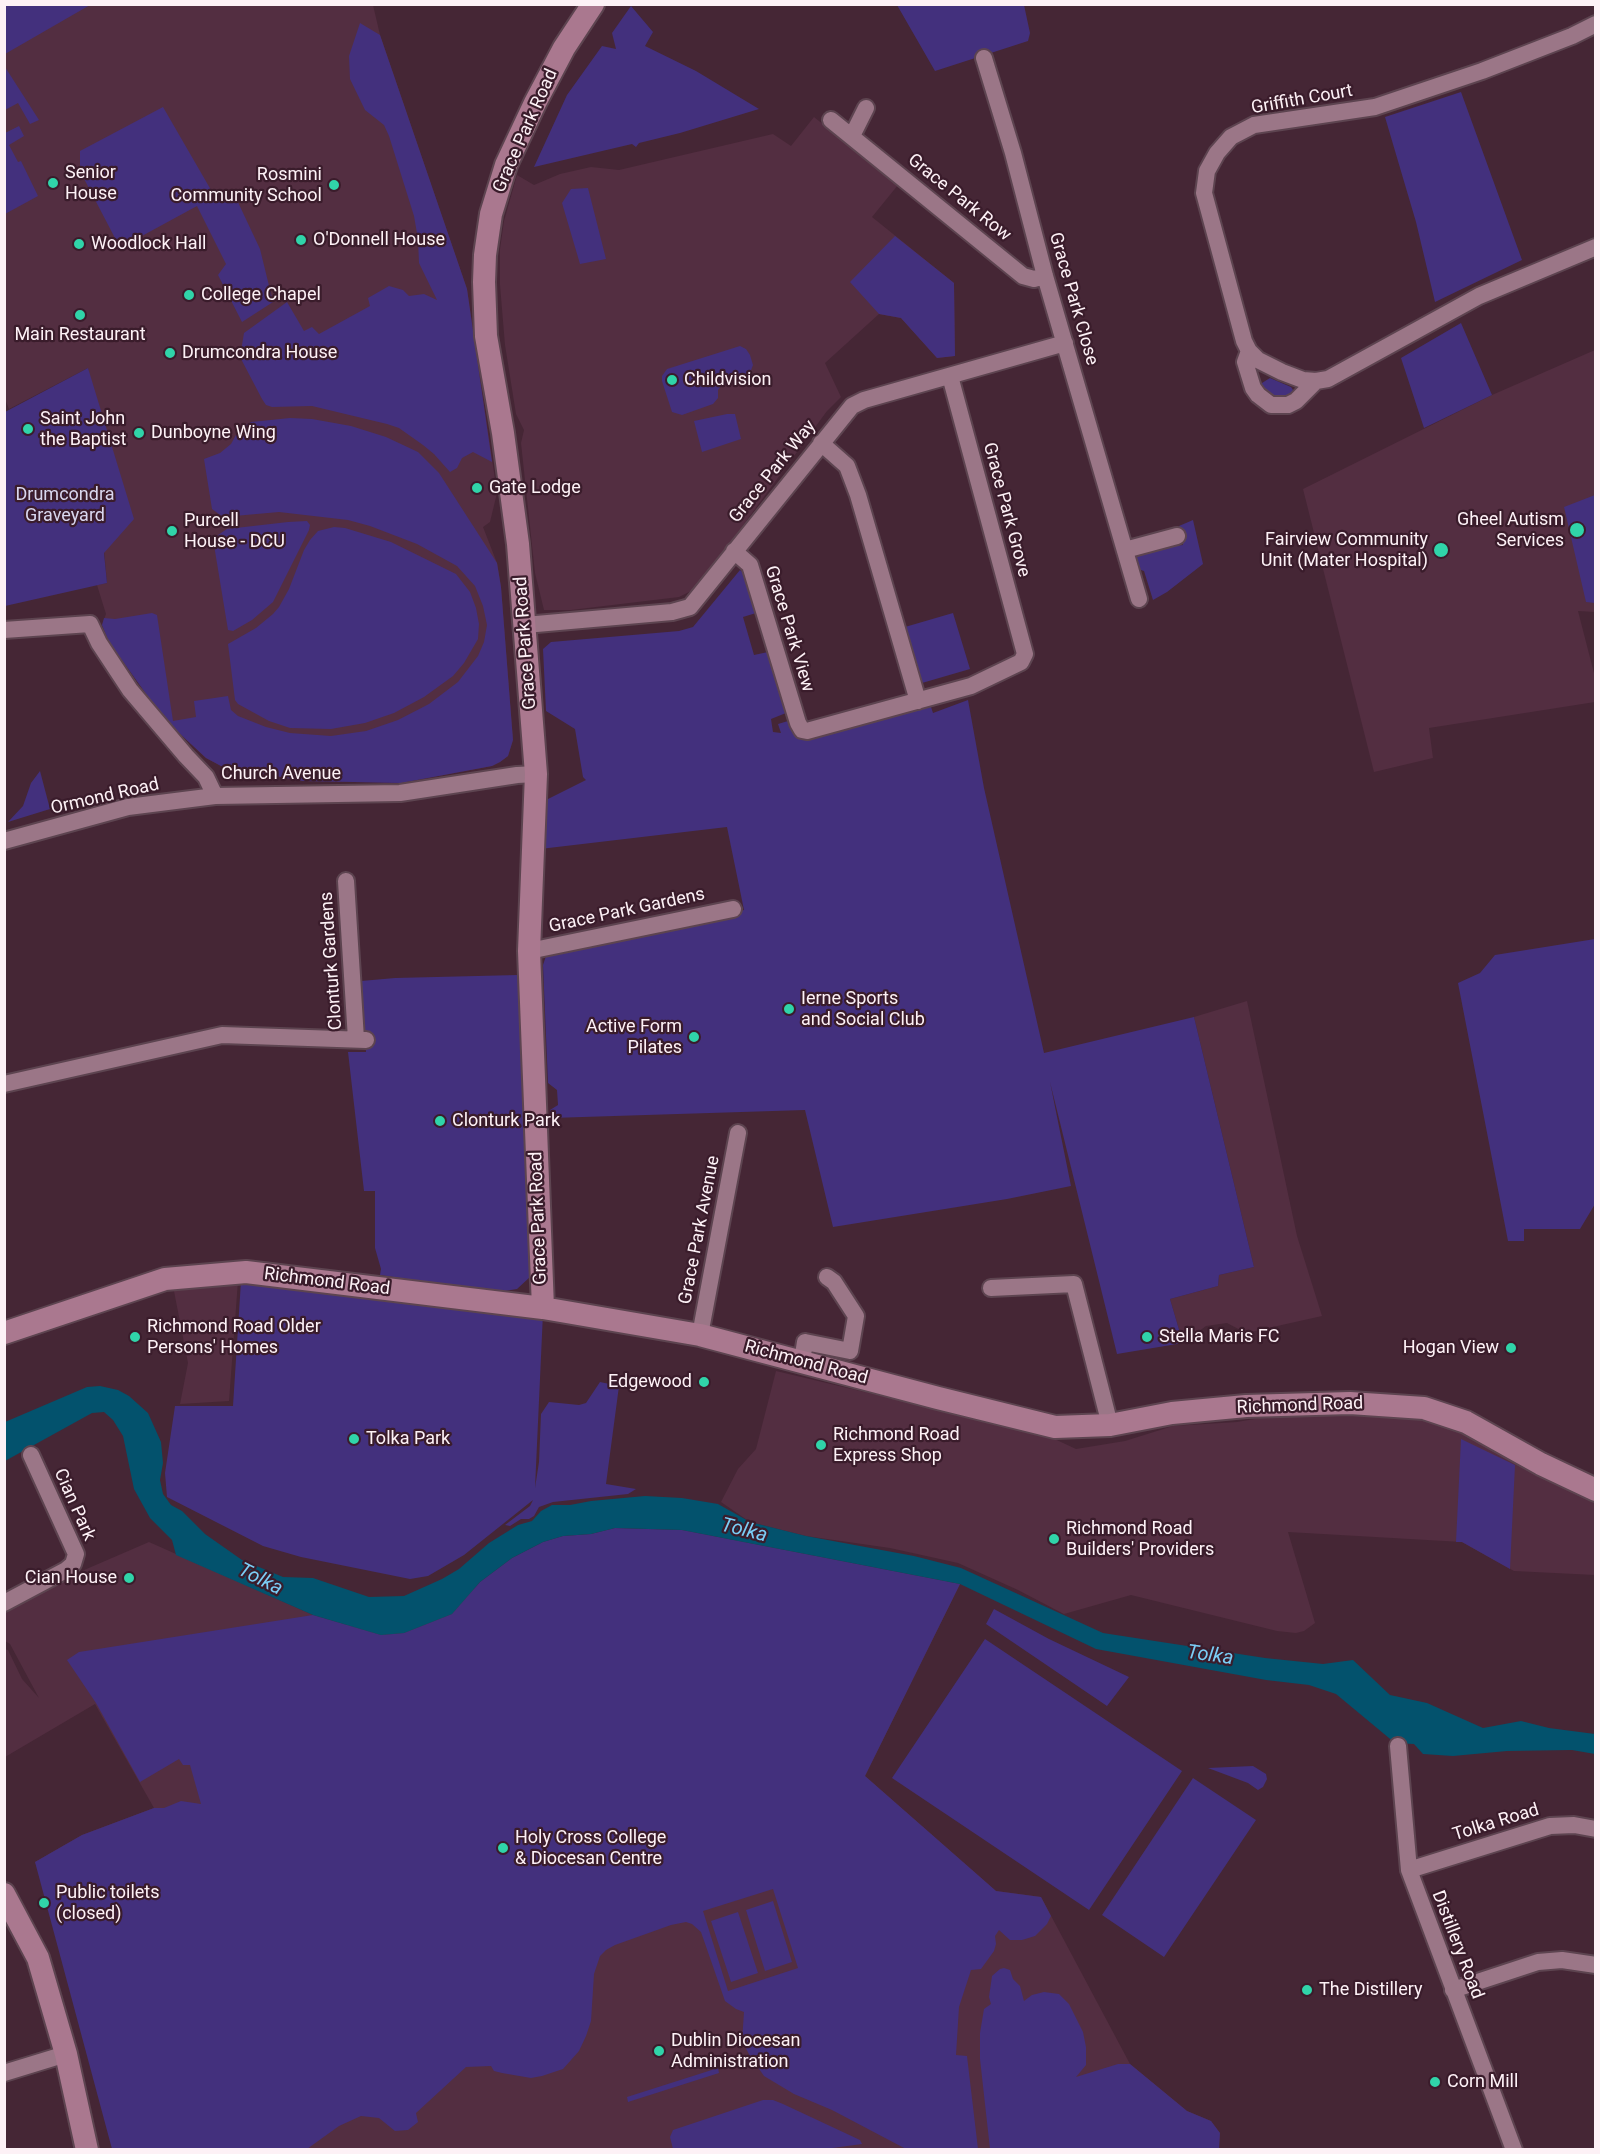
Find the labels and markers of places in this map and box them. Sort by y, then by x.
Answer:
place label: Senior House [65,162,117,204]
place label: Rosmini Community School [170,164,322,207]
marker: Senior House [46,176,60,190]
marker: Rosmini Community School [327,178,341,192]
place label: O'Donnell House [313,229,445,251]
place label: Woodlock Hall [91,233,206,255]
marker: O'Donnell House [294,233,308,247]
marker: Woodlock Hall [72,237,86,251]
place label: College Chapel [201,284,321,306]
marker: College Chapel [182,288,196,302]
marker: Main Restaurant [73,308,87,322]
place label: Main Restaurant [14,324,146,346]
place label: Drumcondra House [182,342,337,364]
marker: Drumcondra House [163,346,177,360]
place label: Childvision [684,369,772,391]
marker: Childvision [665,373,679,387]
place label: Saint John the Baptist [40,408,126,450]
marker: Saint John the Baptist [21,422,35,436]
place label: Dunboyne Wing [151,422,276,444]
marker: Dunboyne Wing [132,426,146,440]
place label: Gate Lodge [489,477,581,499]
marker: Gate Lodge [470,481,484,495]
place label: Gheel Autism Services [1457,509,1564,552]
place label: Purcell House - DCU [184,510,285,552]
marker: Gheel Autism Services [1568,521,1586,539]
marker: Purcell House - DCU [165,524,179,538]
place label: Fairview Community Unit (Mater Hospital) [1261,529,1428,572]
marker: Fairview Community Unit (Mater Hospital) [1432,541,1450,559]
place label: Ierne Sports and Social Club [801,988,925,1030]
marker: Ierne Sports and Social Club [782,1002,796,1016]
place label: Active Form Pilates [586,1016,682,1058]
marker: Active Form Pilates [687,1030,701,1044]
place label: Clonturk Park [452,1110,560,1132]
marker: Clonturk Park [433,1114,447,1128]
place label: Richmond Road Older Persons' Homes [147,1316,321,1358]
place label: Stella Maris FC [1159,1326,1280,1348]
marker: Richmond Road Older Persons' Homes [128,1330,142,1344]
marker: Stella Maris FC [1140,1330,1154,1344]
place label: Hogan View [1403,1337,1499,1359]
marker: Hogan View [1504,1341,1518,1355]
place label: Edgewood [608,1371,692,1393]
marker: Edgewood [697,1375,711,1389]
place label: Richmond Road Express Shop [833,1424,960,1466]
place label: Tolka Park [366,1428,450,1450]
marker: Tolka Park [347,1432,361,1446]
marker: Richmond Road Express Shop [814,1438,828,1452]
place label: Richmond Road Builders' Providers [1066,1518,1214,1561]
marker: Richmond Road Builders' Providers [1047,1532,1061,1546]
place label: Cian House [25,1567,117,1589]
marker: Cian House [122,1571,136,1585]
place label: Holy Cross College & Diocesan Centre [515,1827,666,1870]
marker: Holy Cross College & Diocesan Centre [496,1841,510,1855]
place label: Public toilets (closed) [56,1882,159,1924]
marker: Public toilets (closed) [37,1896,51,1910]
place label: The Distillery [1319,1979,1422,2001]
marker: The Distillery [1300,1983,1314,1997]
place label: Dublin Diocesan Administration [671,2030,800,2072]
marker: Dublin Diocesan Administration [652,2044,666,2058]
place label: Corn Mill [1447,2071,1518,2093]
marker: Corn Mill [1428,2075,1442,2089]

